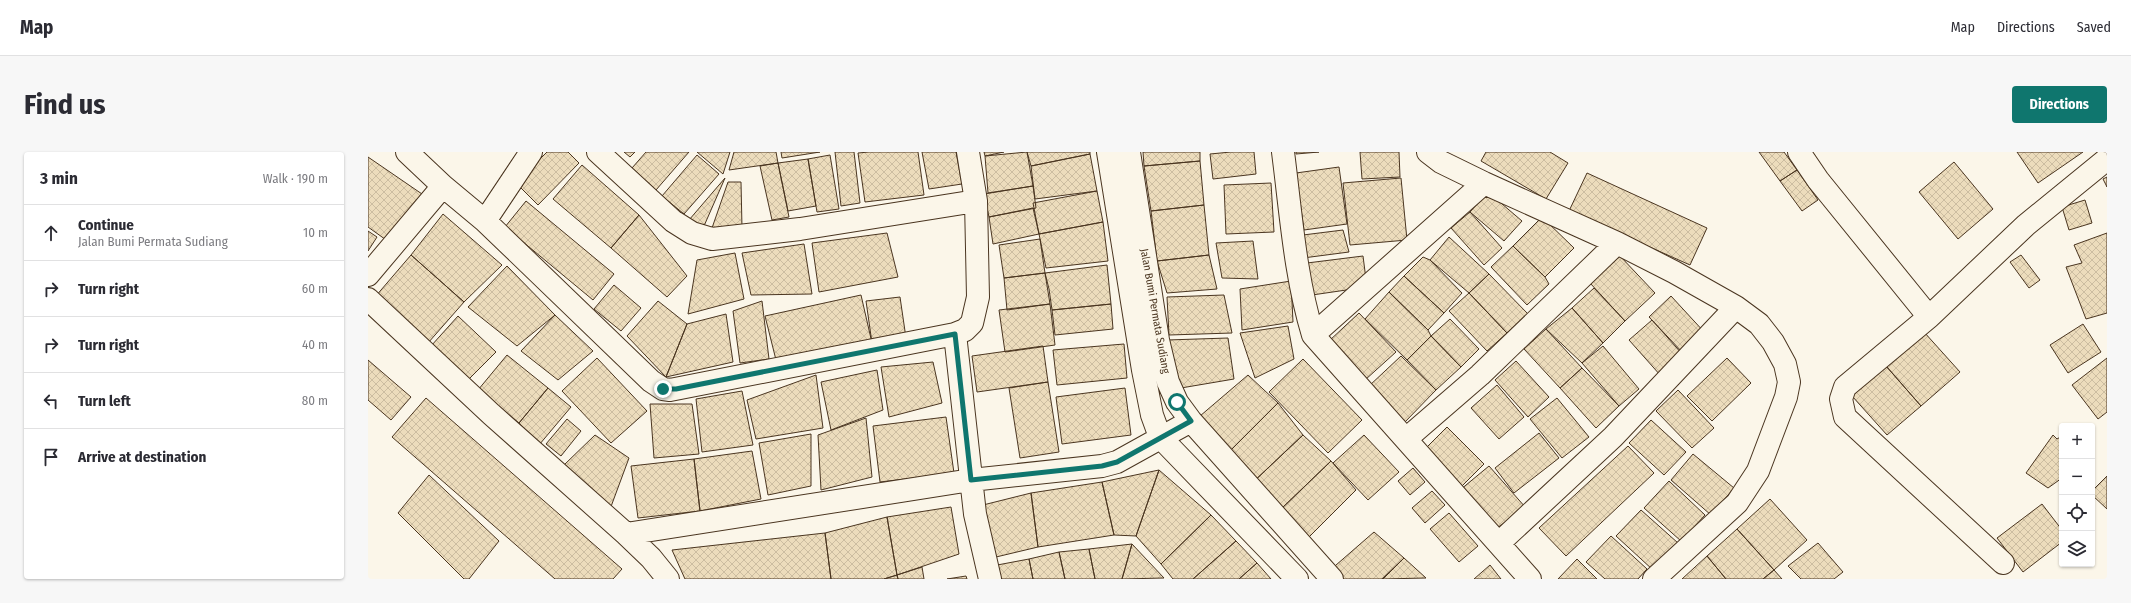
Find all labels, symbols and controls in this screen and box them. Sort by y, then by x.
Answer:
text: Map [20,16,53,39]
text: Map [1951,19,1975,36]
text: Directions [1997,19,2055,36]
text: Saved [2077,19,2111,36]
button: Directions [2012,86,2107,123]
text: Find us [24,88,106,121]
text: 3 min [40,168,78,189]
text: Walk · 190 m [263,171,328,186]
text: Continue [78,216,134,234]
icon: ahead [40,222,62,244]
text: 10 m [303,225,328,240]
text: Jalan Bumi Permata Sudiang [78,234,228,249]
street label: Jalan Bumi Permata Sudiang [1138,247,1173,375]
icon: right [40,278,62,300]
text: Turn right [78,280,139,298]
text: 60 m [302,281,328,296]
icon: right [40,334,62,356]
text: Turn right [78,336,139,354]
text: 40 m [302,337,328,352]
route end [654,380,672,398]
icon: left [40,390,62,412]
text: Turn left [78,392,131,410]
text: 80 m [302,393,328,408]
route start [1168,393,1186,411]
map controls [2059,423,2095,567]
button: + [2059,423,2095,459]
icon: arrive [40,446,62,468]
text: Arrive at destination [78,448,206,466]
button: − [2059,459,2095,495]
button: locate [2059,495,2095,531]
button: layers [2059,531,2095,567]

